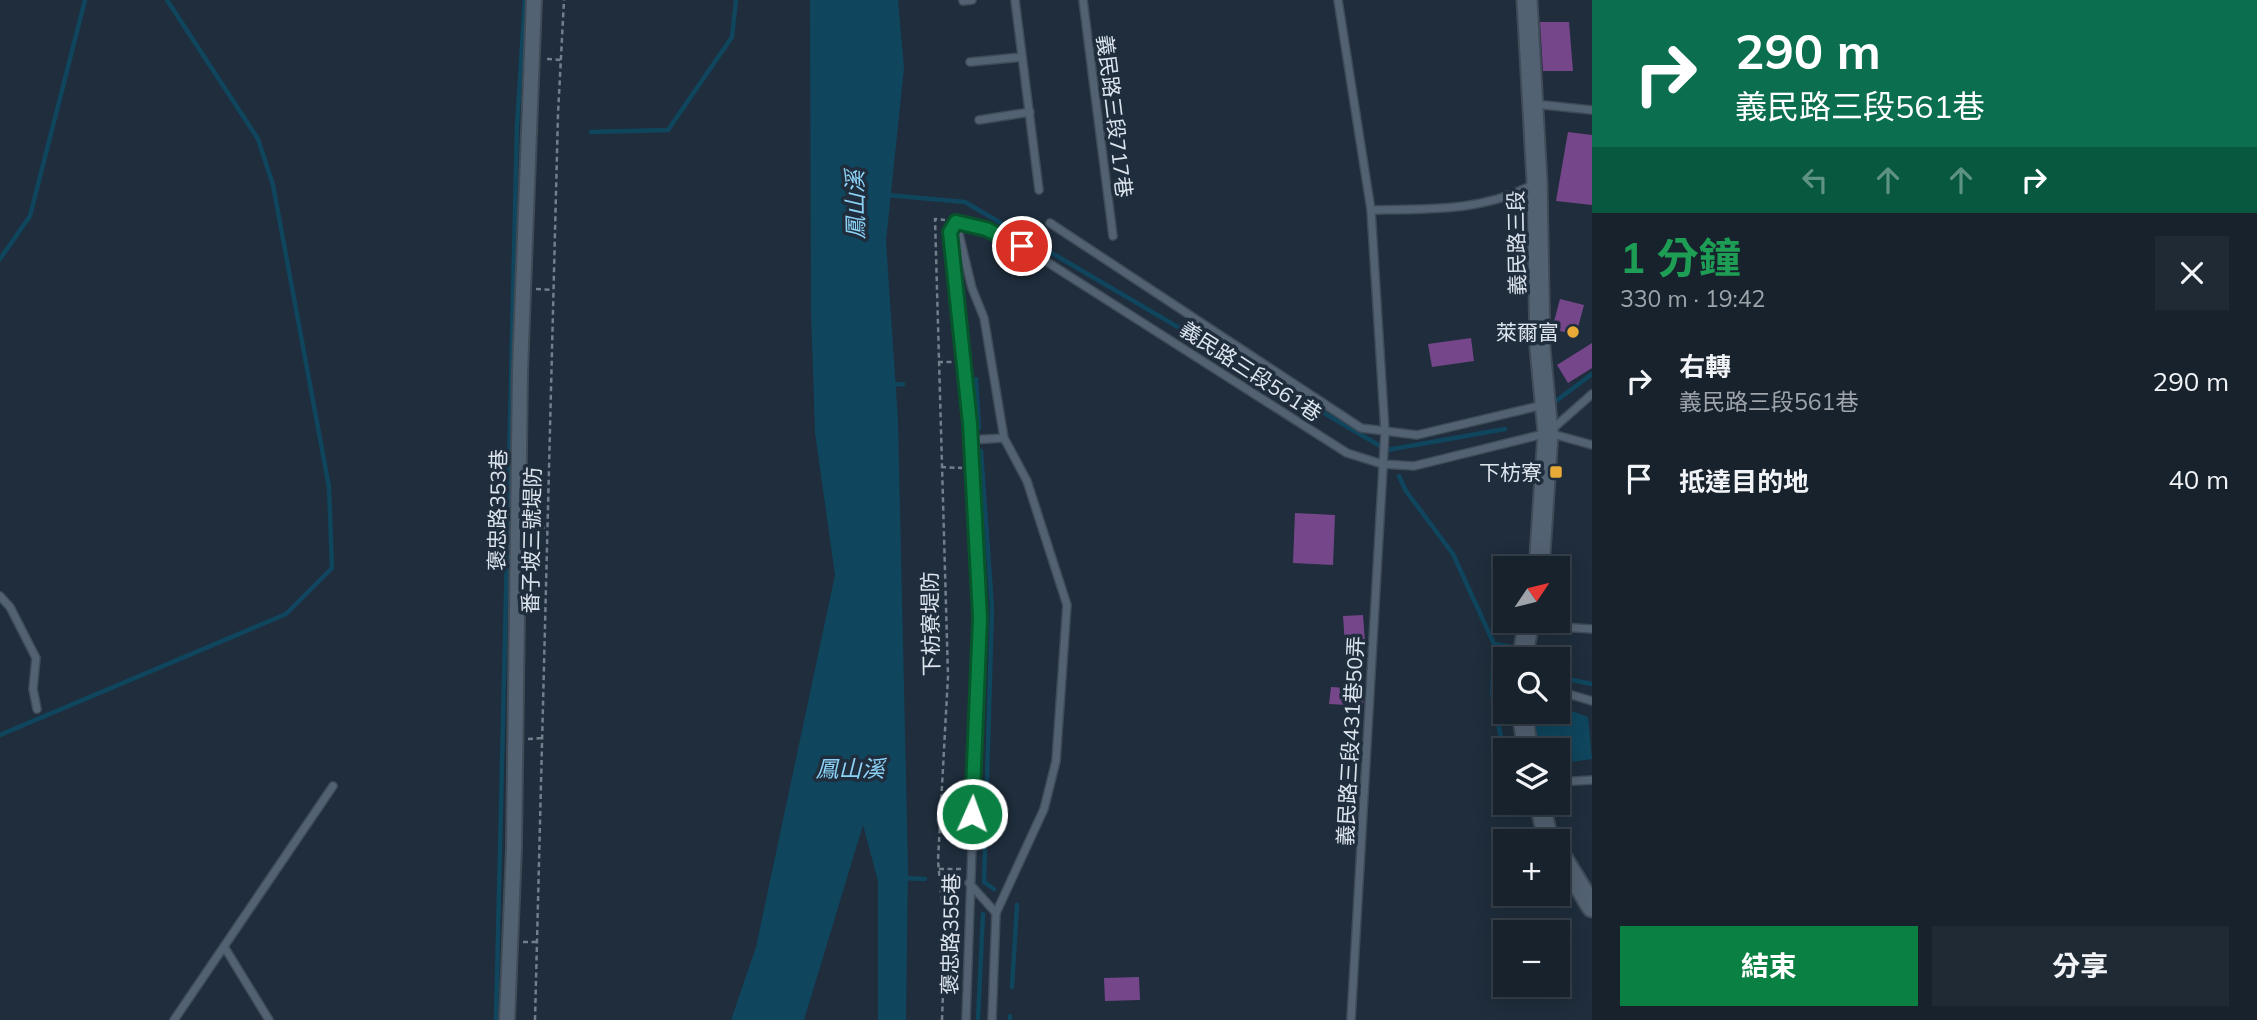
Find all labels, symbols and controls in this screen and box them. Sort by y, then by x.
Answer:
text: 290 m [1735,20,1881,81]
icon: right [1620,28,1711,119]
street label: 義民路三段717巷 [1092,33,1138,199]
text: 義民路三段561巷 [1735,86,1985,126]
icon: left [1796,161,1834,199]
icon: ahead [1869,161,1907,199]
icon: ahead [1942,161,1980,199]
icon: right [2015,161,2053,199]
water label: 鳳山溪 [840,167,870,240]
street label: 義民路三段 [1502,190,1530,296]
pin [992,216,1052,276]
icon: arrive [1003,227,1041,265]
text: 1 分鐘 [1620,231,1741,284]
button: close [2155,236,2229,310]
text: 330 m · 19:42 [1620,284,1765,313]
street label: 義民路三段561巷 [1175,315,1327,427]
place label: 萊爾富 [1496,319,1559,345]
marker: 萊爾富 [1565,324,1581,340]
text: 右轉 [1679,350,1731,383]
icon: right [1620,362,1658,400]
text: 290 m [2153,365,2229,398]
text: 義民路三段561巷 [1679,387,1858,416]
street label: 褒忠路353巷 [483,449,511,571]
place label: 下枋寮 [1479,459,1542,485]
icon: arrive [1620,460,1658,498]
text: 40 m [2168,463,2229,496]
marker: 下枋寮 [1548,464,1564,480]
text: 抵達目的地 [1679,465,1809,498]
street label: 番子坡三號堤防 [517,466,545,614]
north arrow [1493,556,1570,634]
map controls [1493,556,1570,997]
street label: 下枋寮堤防 [916,571,944,677]
street label: 義民路三段431巷50弄 [1332,635,1368,847]
button: search [1493,647,1570,724]
button: layers [1493,738,1570,815]
water label: 鳳山溪 [816,754,888,783]
position arrow [935,777,1009,851]
button: + [1493,829,1570,906]
street label: 褒忠路355巷 [936,873,964,995]
button: − [1493,920,1570,997]
button: 結束 [1620,926,1918,1006]
button: 分享 [1932,926,2229,1006]

